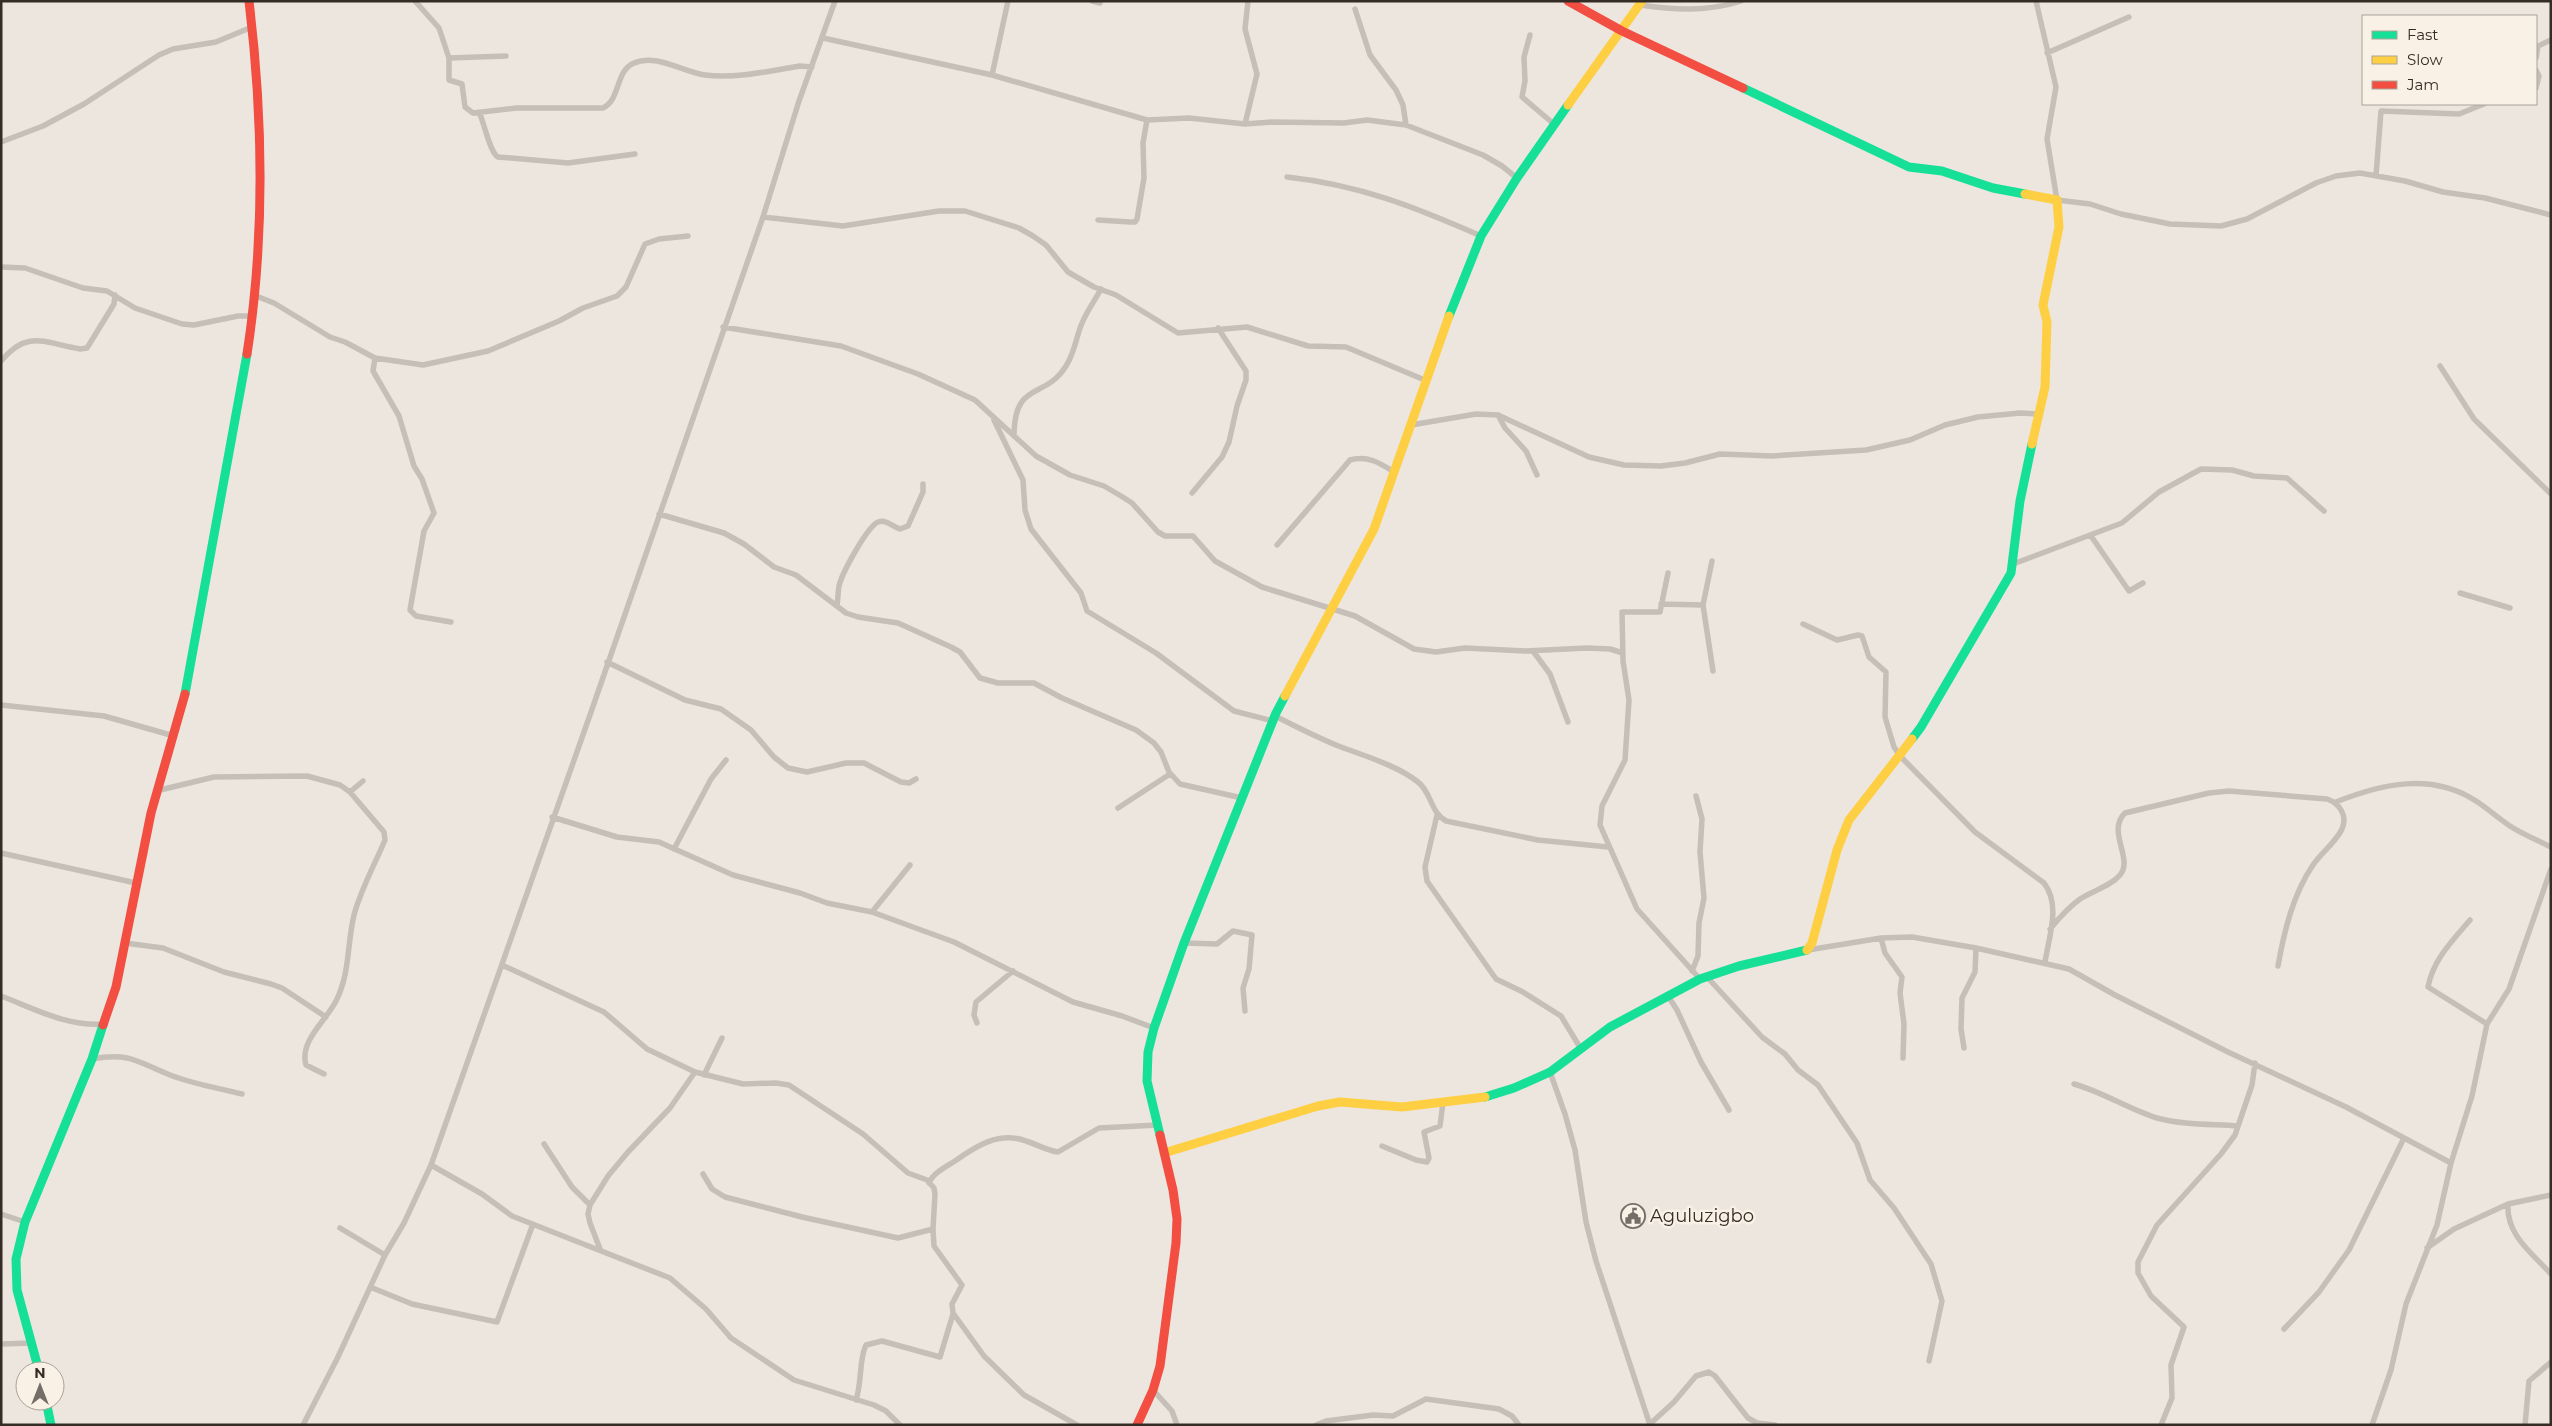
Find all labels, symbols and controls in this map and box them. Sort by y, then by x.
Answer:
legend [2362,15,2537,105]
text: Fast [2407,25,2438,44]
text: Slow [2407,50,2443,69]
text: Jam [2406,75,2439,94]
public building icon: Aguluzigbo [1620,1203,1646,1229]
place label: Aguluzigbo [1650,1205,1754,1227]
north arrow [15,1361,65,1411]
text: N [34,1364,46,1382]

